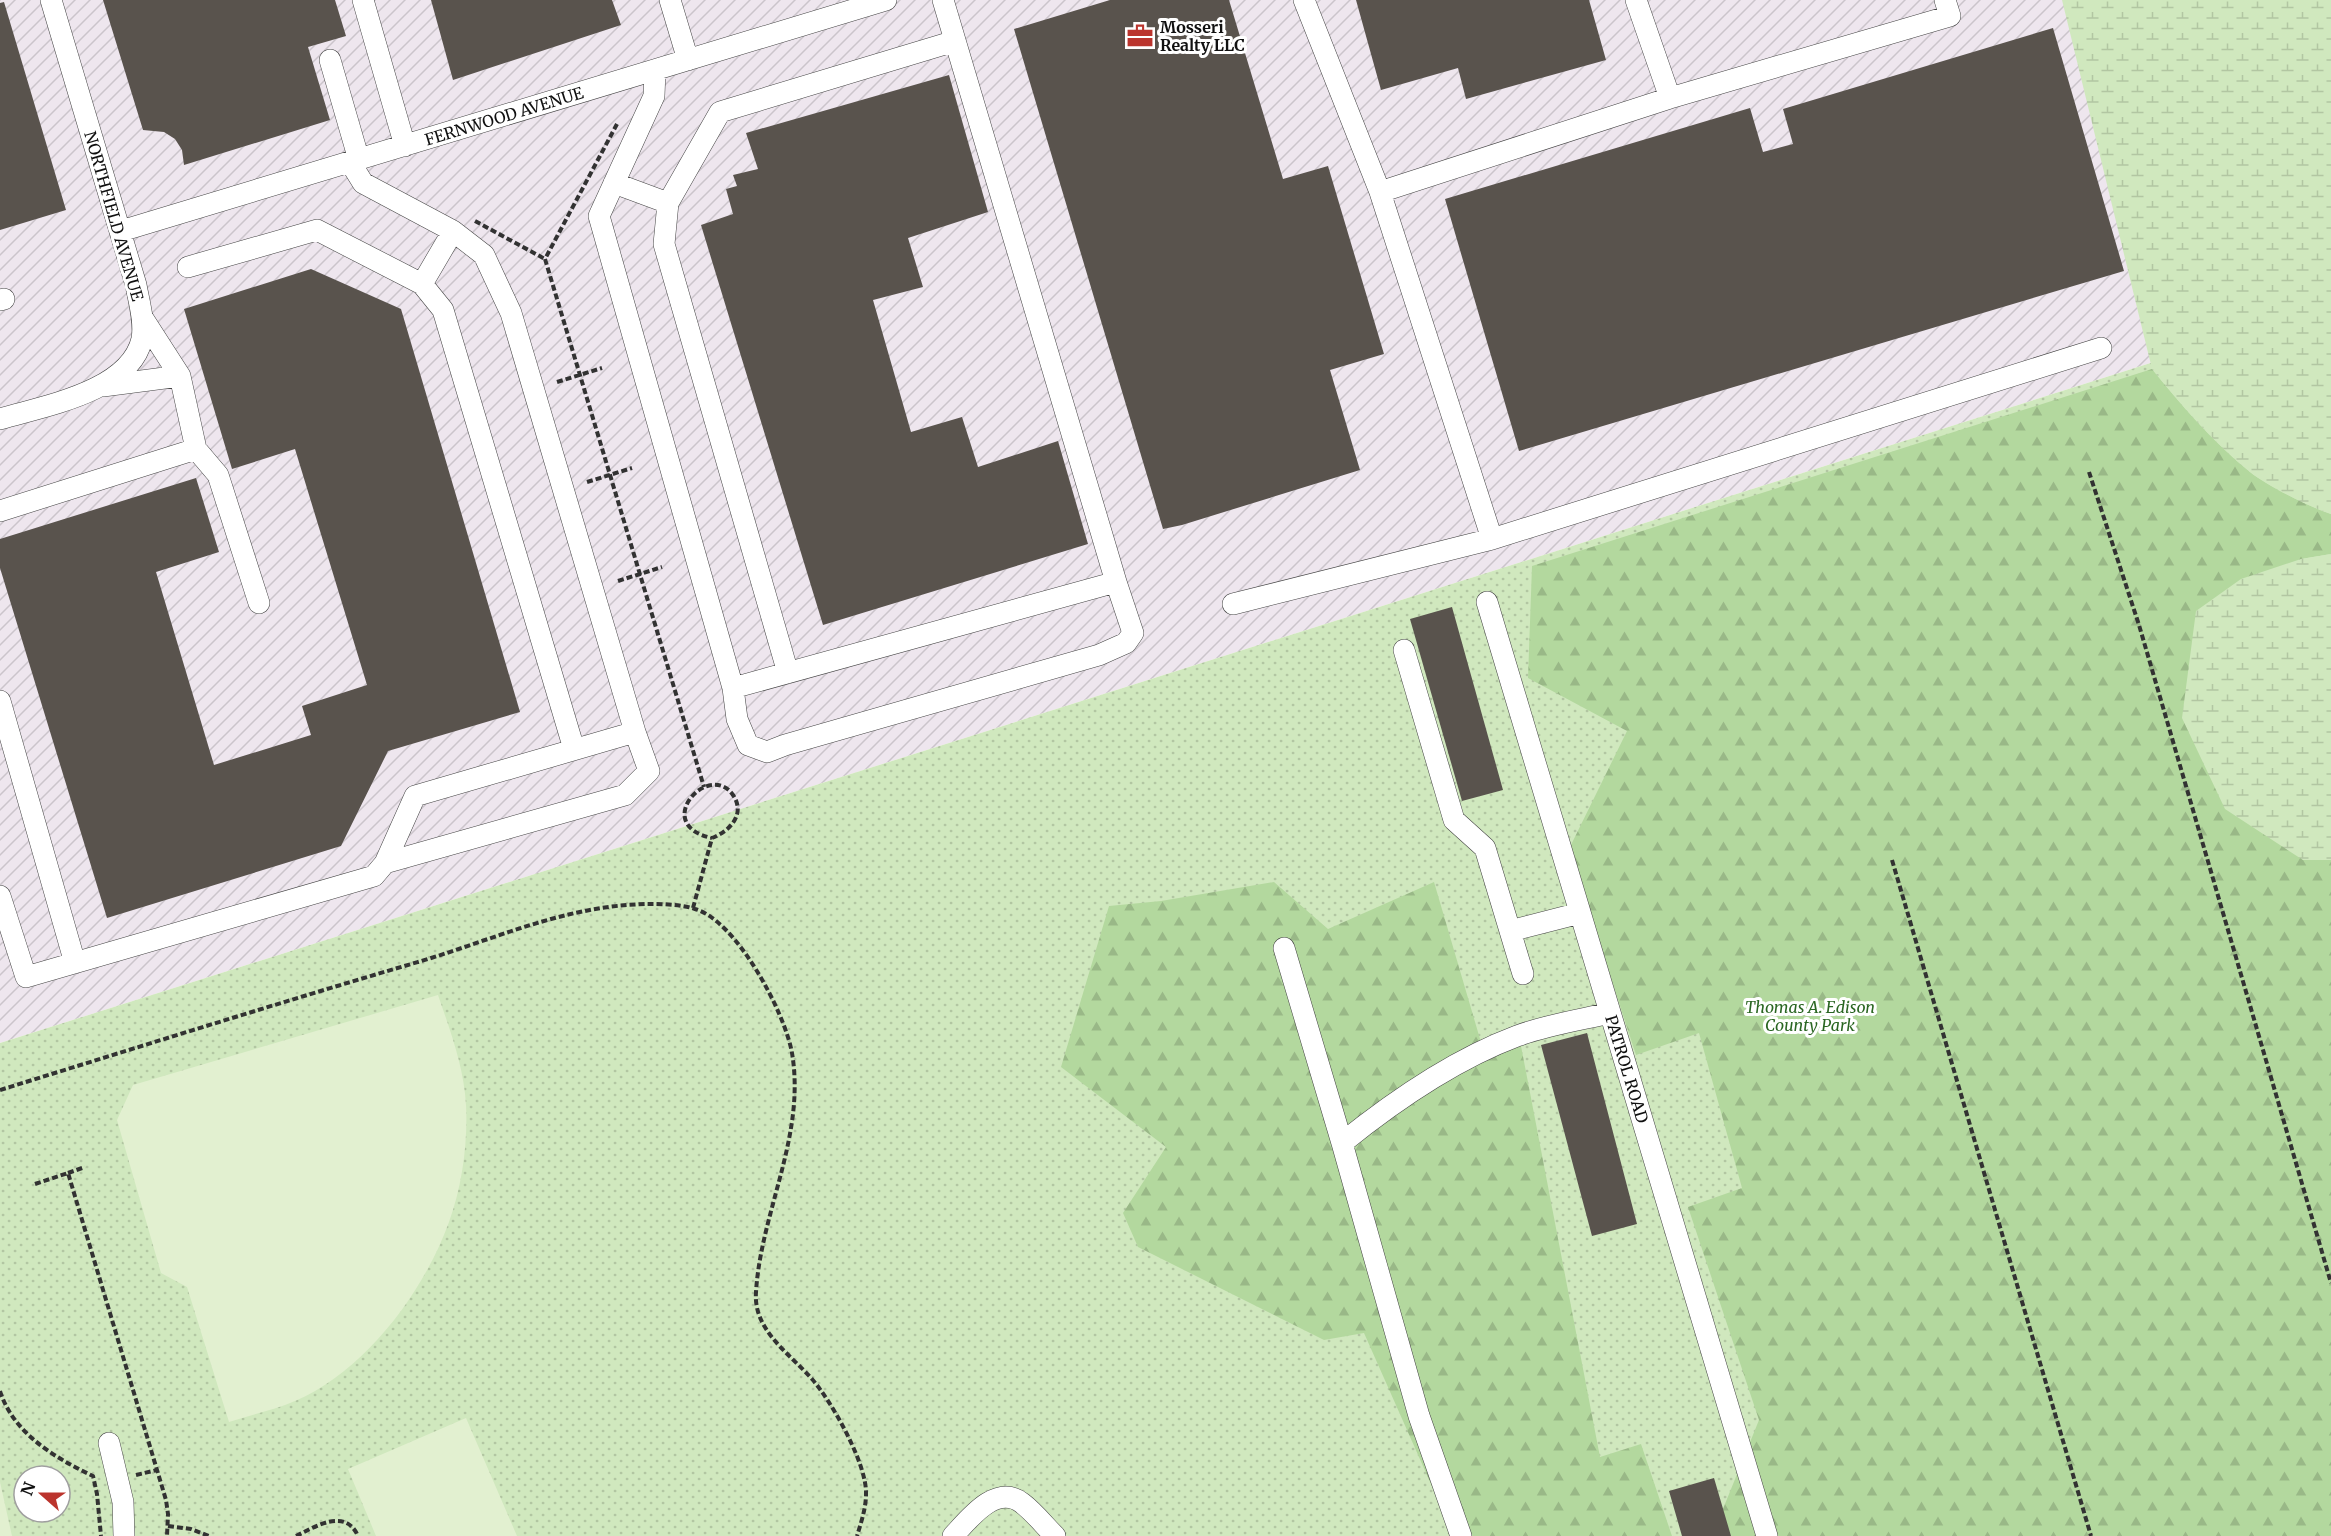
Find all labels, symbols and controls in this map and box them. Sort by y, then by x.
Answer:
place label: Mosseri Realty LLC [1160,17,1245,55]
office icon: Mosseri Realty LLC [1125,21,1155,51]
street label: FERNWOOD AVENUE [422,82,586,150]
street label: NORTHFIELD AVENUE [80,129,148,304]
park label: Thomas A. Edison County Park [1745,997,1875,1035]
street label: PATROL ROAD [1601,1013,1653,1125]
north arrow [12,1464,72,1524]
text: N [16,1479,40,1498]

